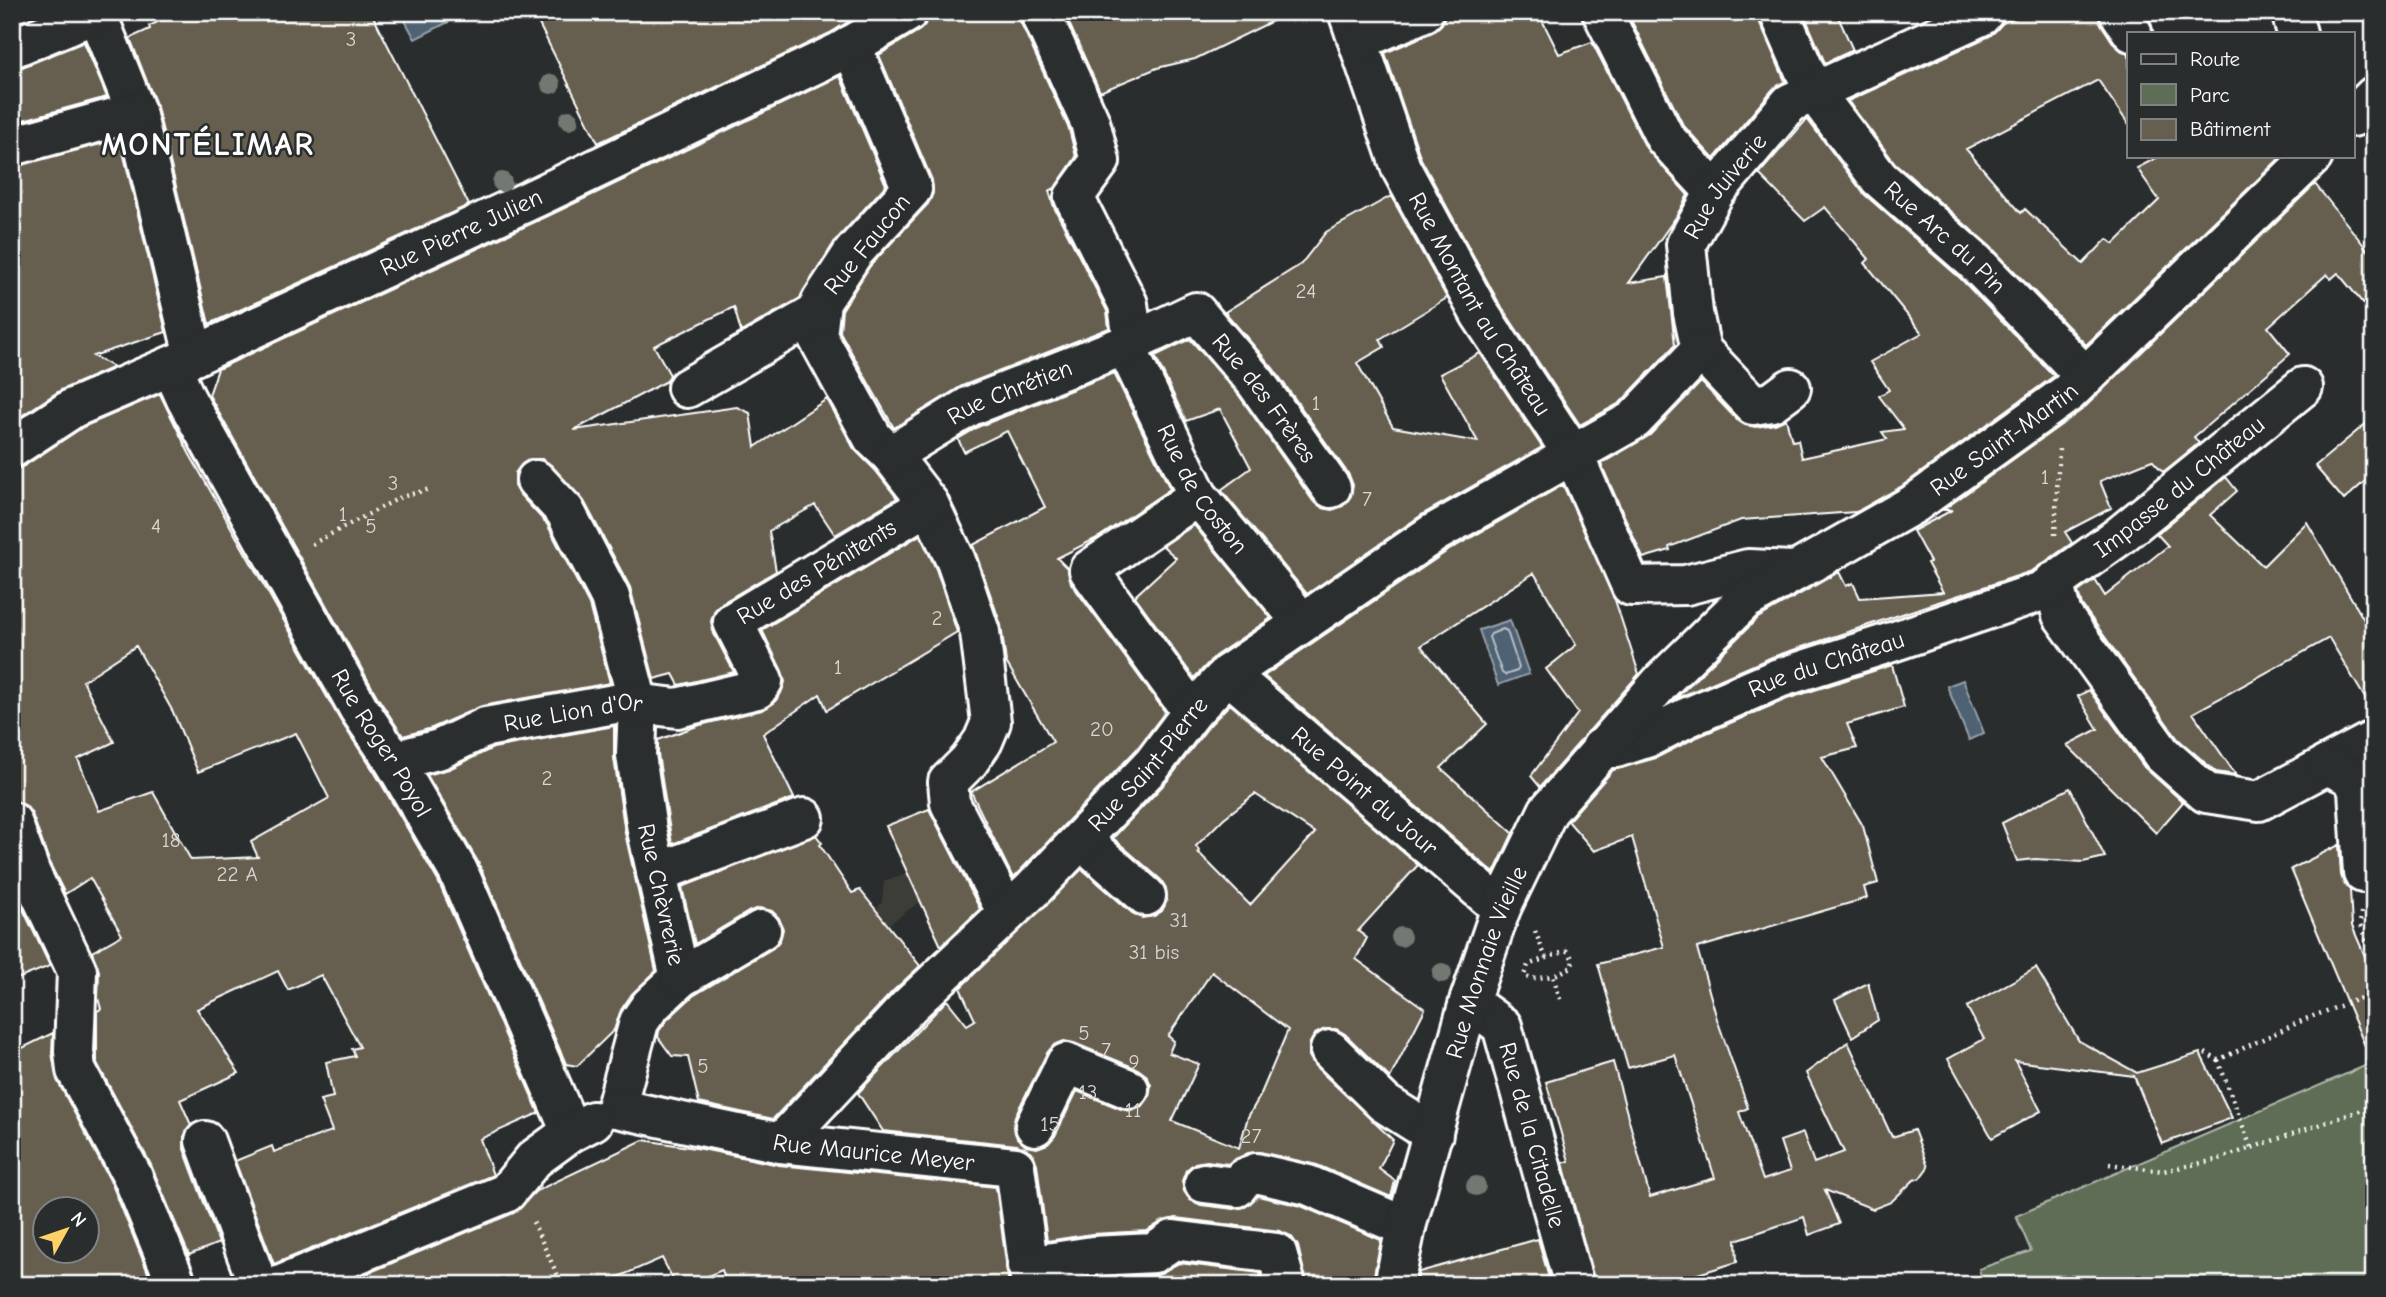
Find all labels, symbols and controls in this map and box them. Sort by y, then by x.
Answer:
house number: 3 [346,27,356,51]
legend [2127,32,2354,158]
text: Route [2190,47,2240,71]
text: Parc [2190,83,2230,107]
text: Bâtiment [2190,117,2271,141]
district label: MONTÉLIMAR [101,125,315,163]
street label: Rue Juiverie [1678,128,1772,244]
street label: Rue Arc du Pin [1879,175,2012,299]
street label: Rue Pierre Julien [376,183,547,282]
street label: Rue Montant au Château [1403,187,1557,421]
street label: Rue Faucon [818,188,916,300]
house number: 24 [1295,279,1317,303]
street label: Rue des Frères [1207,328,1323,468]
street label: Rue Chrétien [942,353,1076,431]
street label: Rue Saint-Martin [1925,377,2084,502]
house number: 1 [1312,391,1320,415]
street label: Impasse du Château [2089,410,2270,563]
street label: Rue de Coston [1151,420,1254,559]
house number: 1 [2041,465,2049,489]
house number: 3 [388,471,398,495]
house number: 7 [1362,487,1372,511]
house number: 1 [339,502,347,526]
street label: Rue des Pénitents [732,513,901,630]
house number: 4 [151,514,161,538]
house number: 5 [365,514,377,538]
house number: 2 [932,606,942,630]
street label: Rue du Château [1744,625,1908,703]
house number: 1 [834,655,842,679]
street label: Rue Roger Poyol [325,664,438,822]
street label: Rue Lion d'Or [501,687,645,738]
street label: Rue Saint-Pierre [1082,691,1213,837]
house number: 20 [1090,717,1114,741]
street label: Rue Point du Jour [1286,721,1444,862]
house number: 2 [542,766,552,790]
street label: Rue Chèvrerie [632,821,691,968]
house number: 18 [161,828,181,852]
street label: Rue Monnaie Vieille [1440,861,1533,1062]
house number: 22 A [216,862,258,886]
house number: 31 [1170,908,1188,932]
house number: 31 bis [1129,940,1179,964]
house number: 5 [1078,1021,1090,1045]
house number: 7 [1101,1038,1111,1062]
street label: Rue de la Citadelle [1493,1039,1571,1231]
house number: 9 [1128,1050,1140,1074]
house number: 5 [697,1054,709,1078]
house number: 13 [1079,1080,1097,1104]
house number: 11 [1125,1098,1141,1122]
house number: 15 [1040,1112,1060,1136]
house number: 27 [1241,1124,1262,1148]
street label: Rue Maurice Meyer [771,1128,976,1177]
north arrow [32,1196,102,1266]
text: N [66,1208,91,1232]

